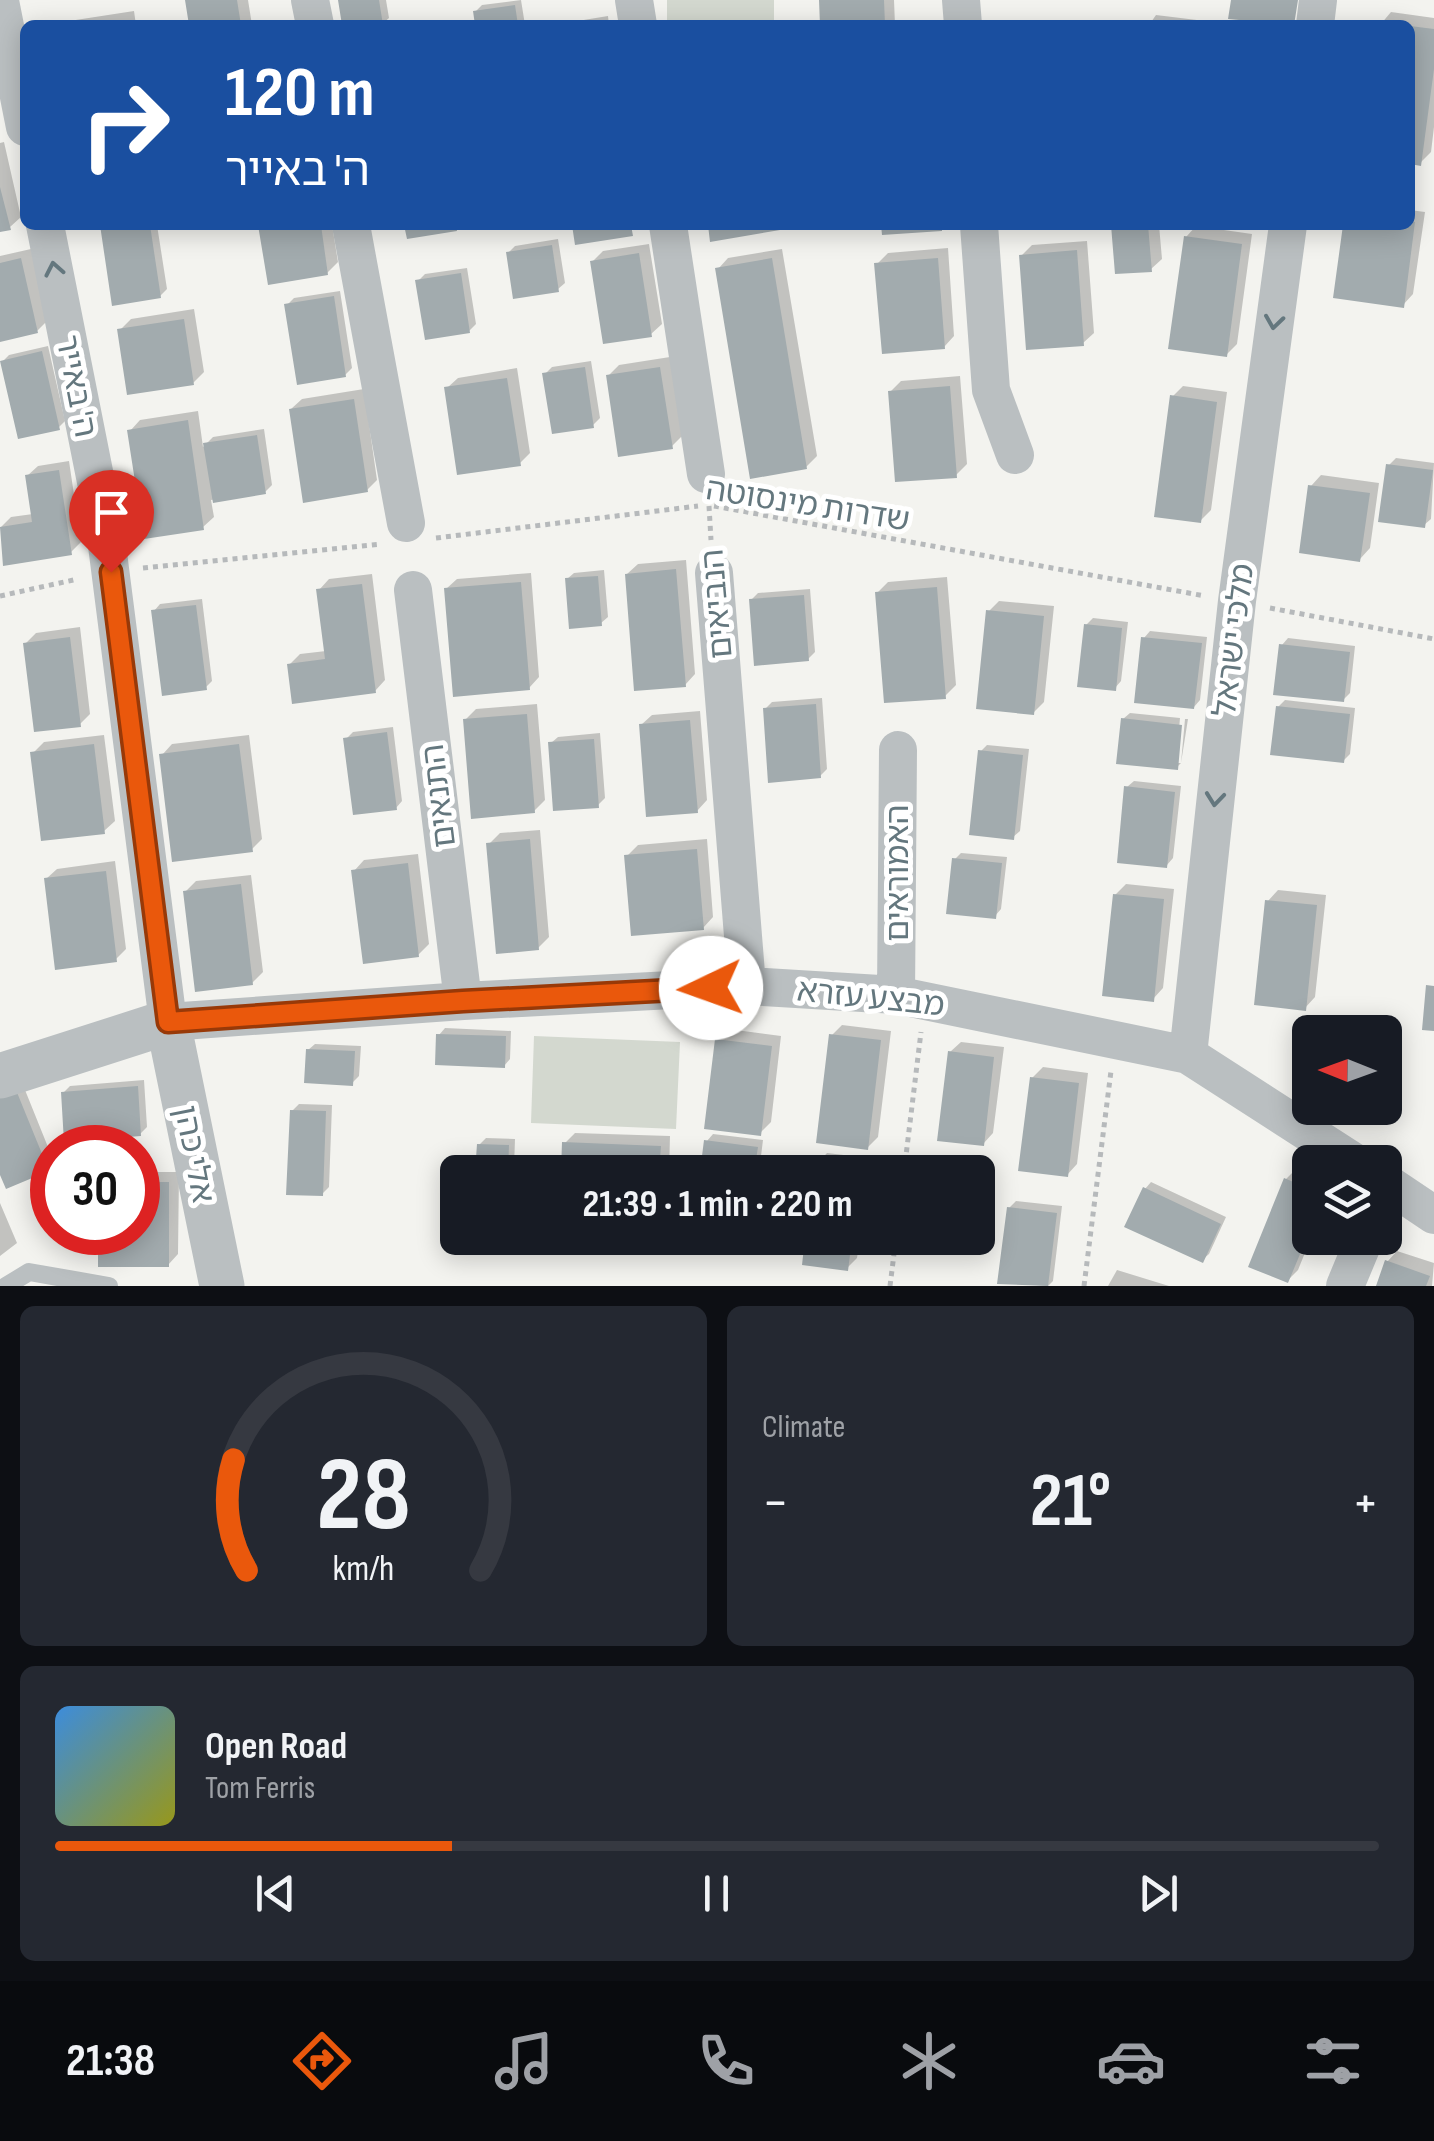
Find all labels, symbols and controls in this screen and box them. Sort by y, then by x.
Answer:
text: 120 m [225,52,375,136]
icon: right [60,60,190,190]
text: ה' באייר [225,144,370,199]
one-way arrow [44,261,65,278]
one-way arrow [1265,313,1286,330]
street label: ה' באייר [47,332,105,441]
pin [69,470,154,573]
street label: שדרות מינסוטה [703,470,912,541]
icon: arrive [84,485,139,540]
street label: הנביאים [693,547,742,660]
street label: מלכי ישראל [1206,561,1263,719]
street label: התנאים [414,742,465,850]
one-way arrow [1205,791,1226,807]
street label: האמוראים [879,804,918,942]
position arrow [659,936,763,1040]
street label: מבצע עזרא [795,971,946,1026]
north arrow [1292,1015,1402,1125]
map controls [1292,1015,1402,1255]
street label: אלי כהן [165,1102,222,1206]
speed limit sign: 30 [30,1125,160,1255]
button: layers [1292,1145,1402,1255]
text: 21:39 · 1 min · 220 m [582,1182,853,1227]
text: Climate [762,1408,845,1447]
text: 28 [316,1434,411,1559]
text: 21° [1030,1457,1111,1548]
text: − [762,1470,789,1537]
text: + [1352,1470,1379,1537]
text: km/h [333,1548,394,1591]
text: Open Road [205,1724,347,1769]
text: Tom Ferris [205,1769,315,1808]
icon: previous [248,1866,303,1921]
icon: pause [689,1866,744,1921]
icon: next [1131,1866,1186,1921]
icon: directions [287,2026,357,2096]
icon: music [489,2026,559,2096]
icon: phone [691,2026,761,2096]
icon: climate [894,2026,964,2096]
icon: car [1096,2026,1166,2096]
icon: filters [1298,2026,1368,2096]
text: 21:38 [66,2034,155,2089]

